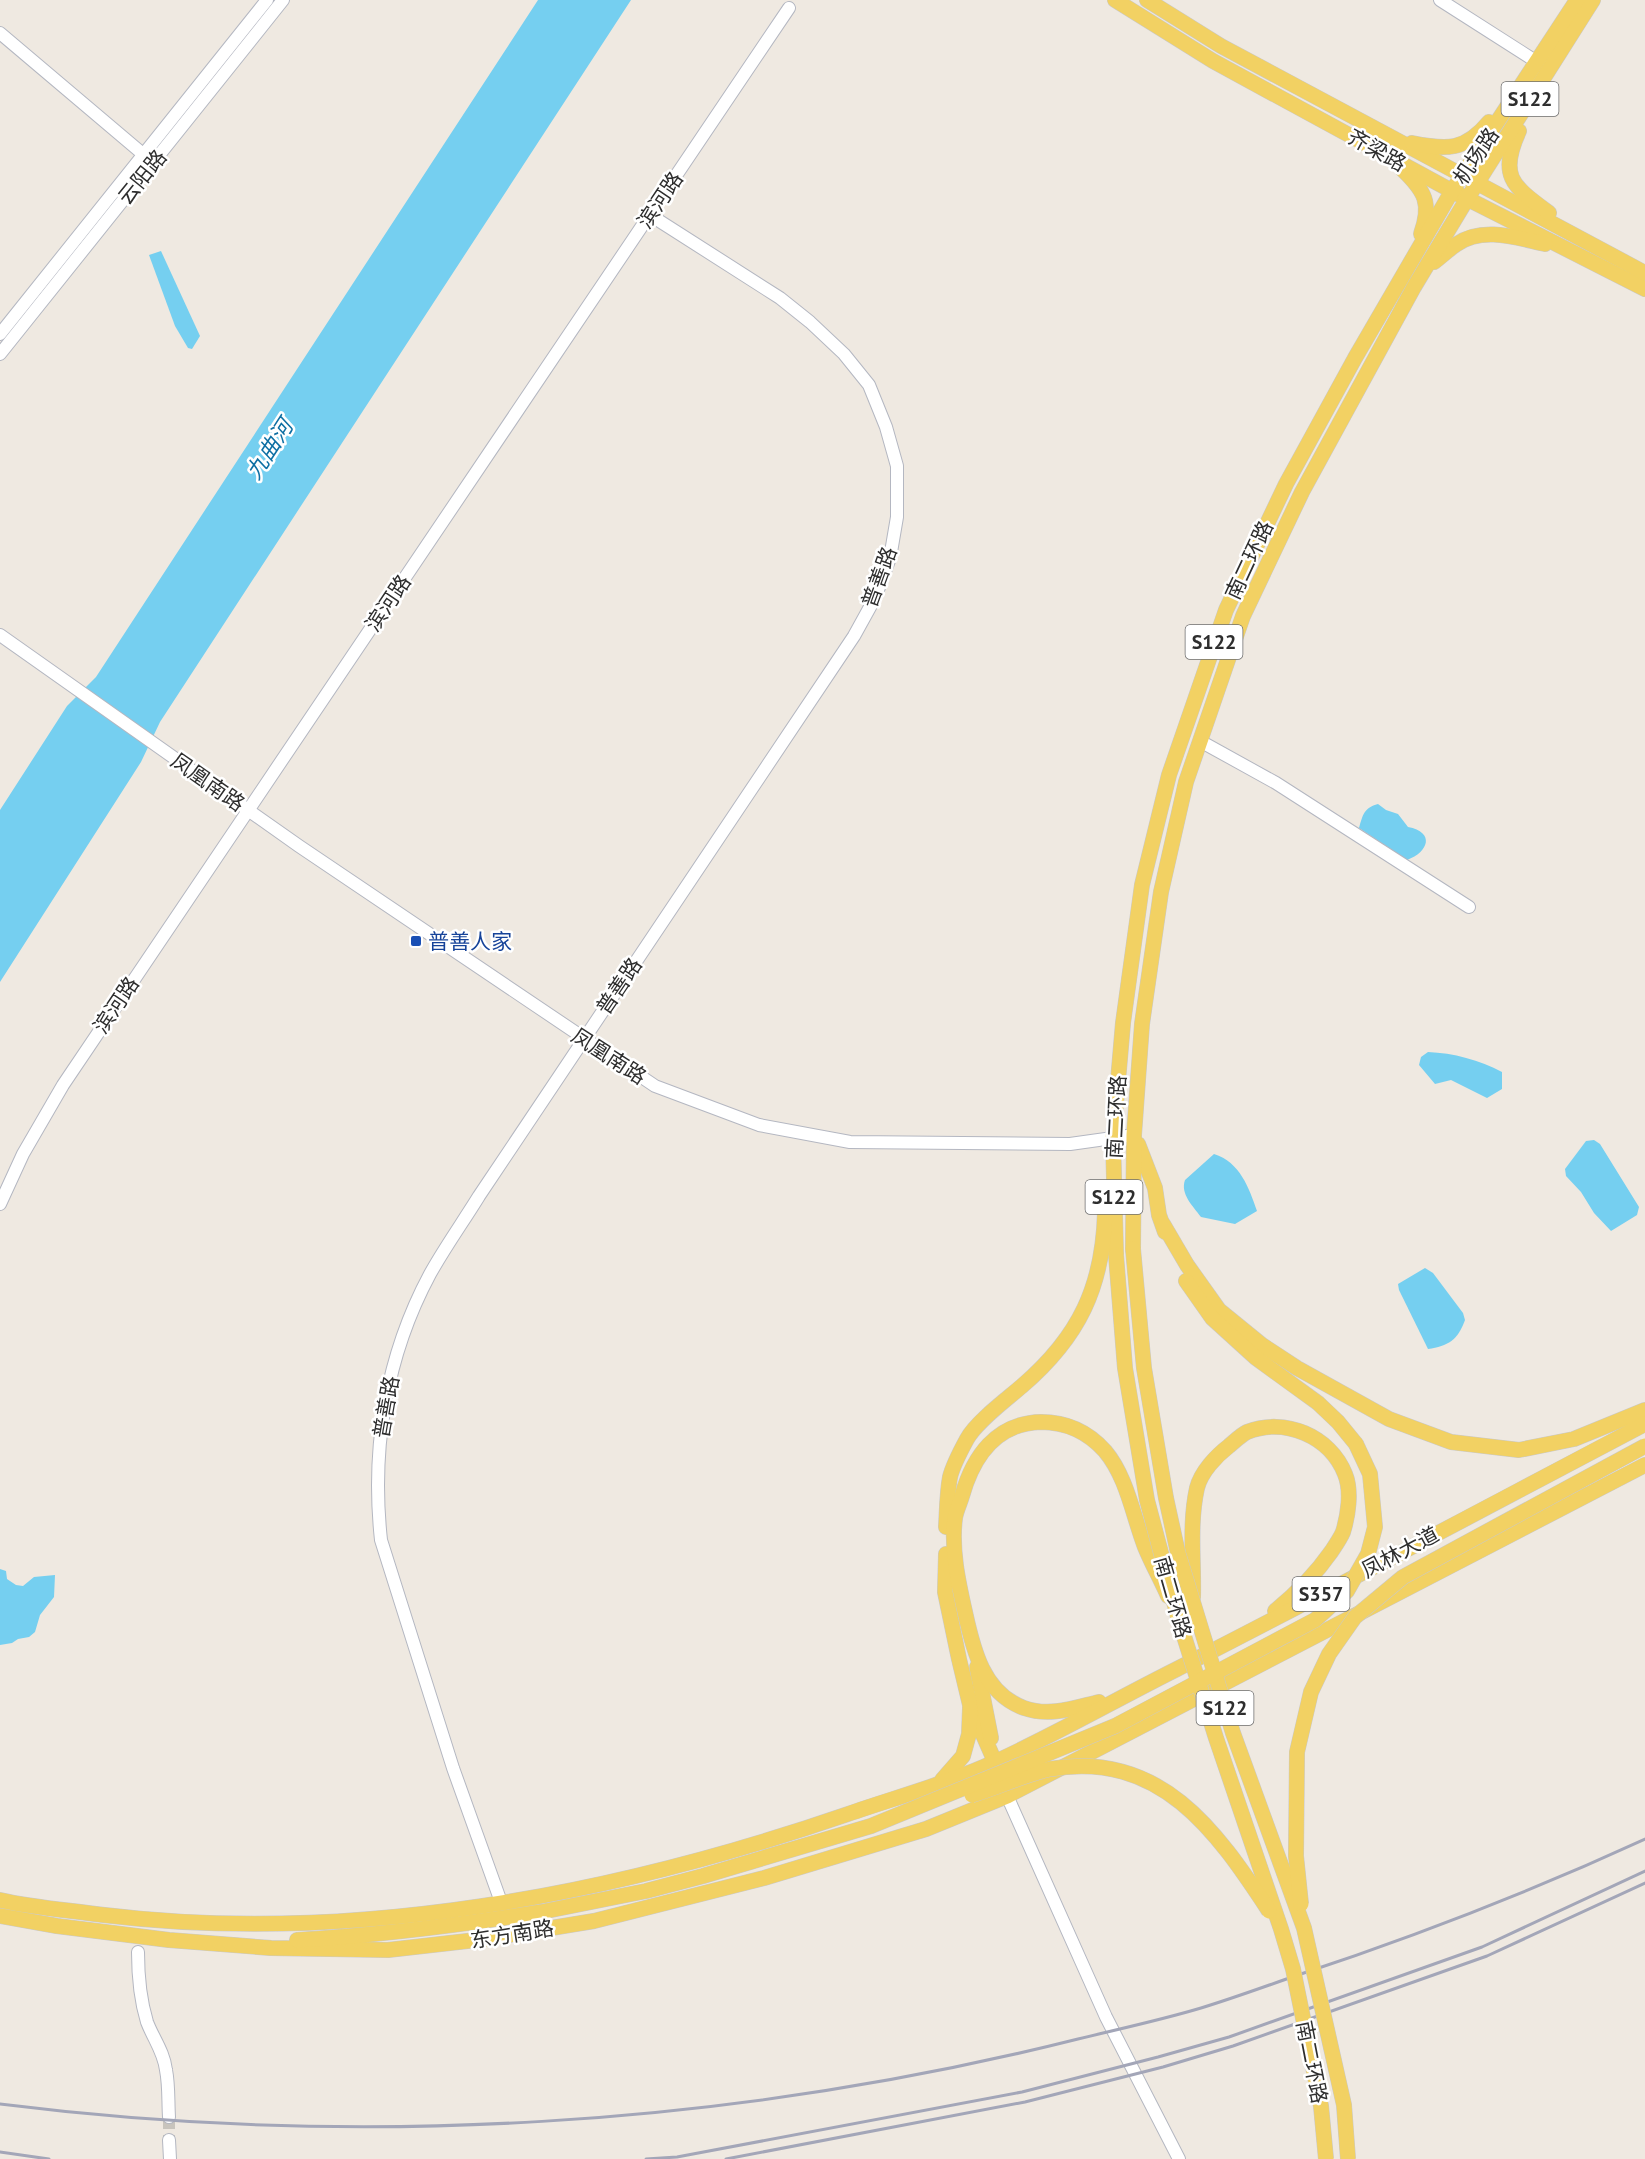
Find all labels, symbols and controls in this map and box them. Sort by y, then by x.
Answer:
road number: S122 [1502,82,1558,116]
street label: 机场路 [1447,122,1505,190]
street label: 齐梁路 [1343,123,1411,177]
street label: 云阳路 [112,144,172,210]
street label: 滨河路 [631,166,689,234]
water label: 九曲河 [239,410,301,484]
street label: 南二环路 [1219,516,1279,604]
street label: 普善路 [856,543,902,611]
street label: 滨河路 [359,569,417,637]
road number: S122 [1186,625,1242,659]
street label: 凤凰南路 [166,747,250,817]
place label: 普善人家 [428,928,512,955]
marker: 普善人家 [409,934,423,948]
street label: 普善路 [590,952,648,1020]
street label: 滨河路 [87,971,145,1039]
street label: 凤凰南路 [566,1022,652,1090]
street label: 南二环路 [1100,1074,1132,1160]
road number: S122 [1086,1180,1142,1214]
street label: 普善路 [367,1374,405,1440]
street label: 凤林大道 [1357,1520,1443,1584]
street label: 南二环路 [1148,1553,1198,1641]
road number: S357 [1292,1577,1350,1611]
road number: S122 [1196,1691,1254,1725]
street label: 东方南路 [468,1914,556,1954]
street label: 南二环路 [1291,2018,1333,2106]

